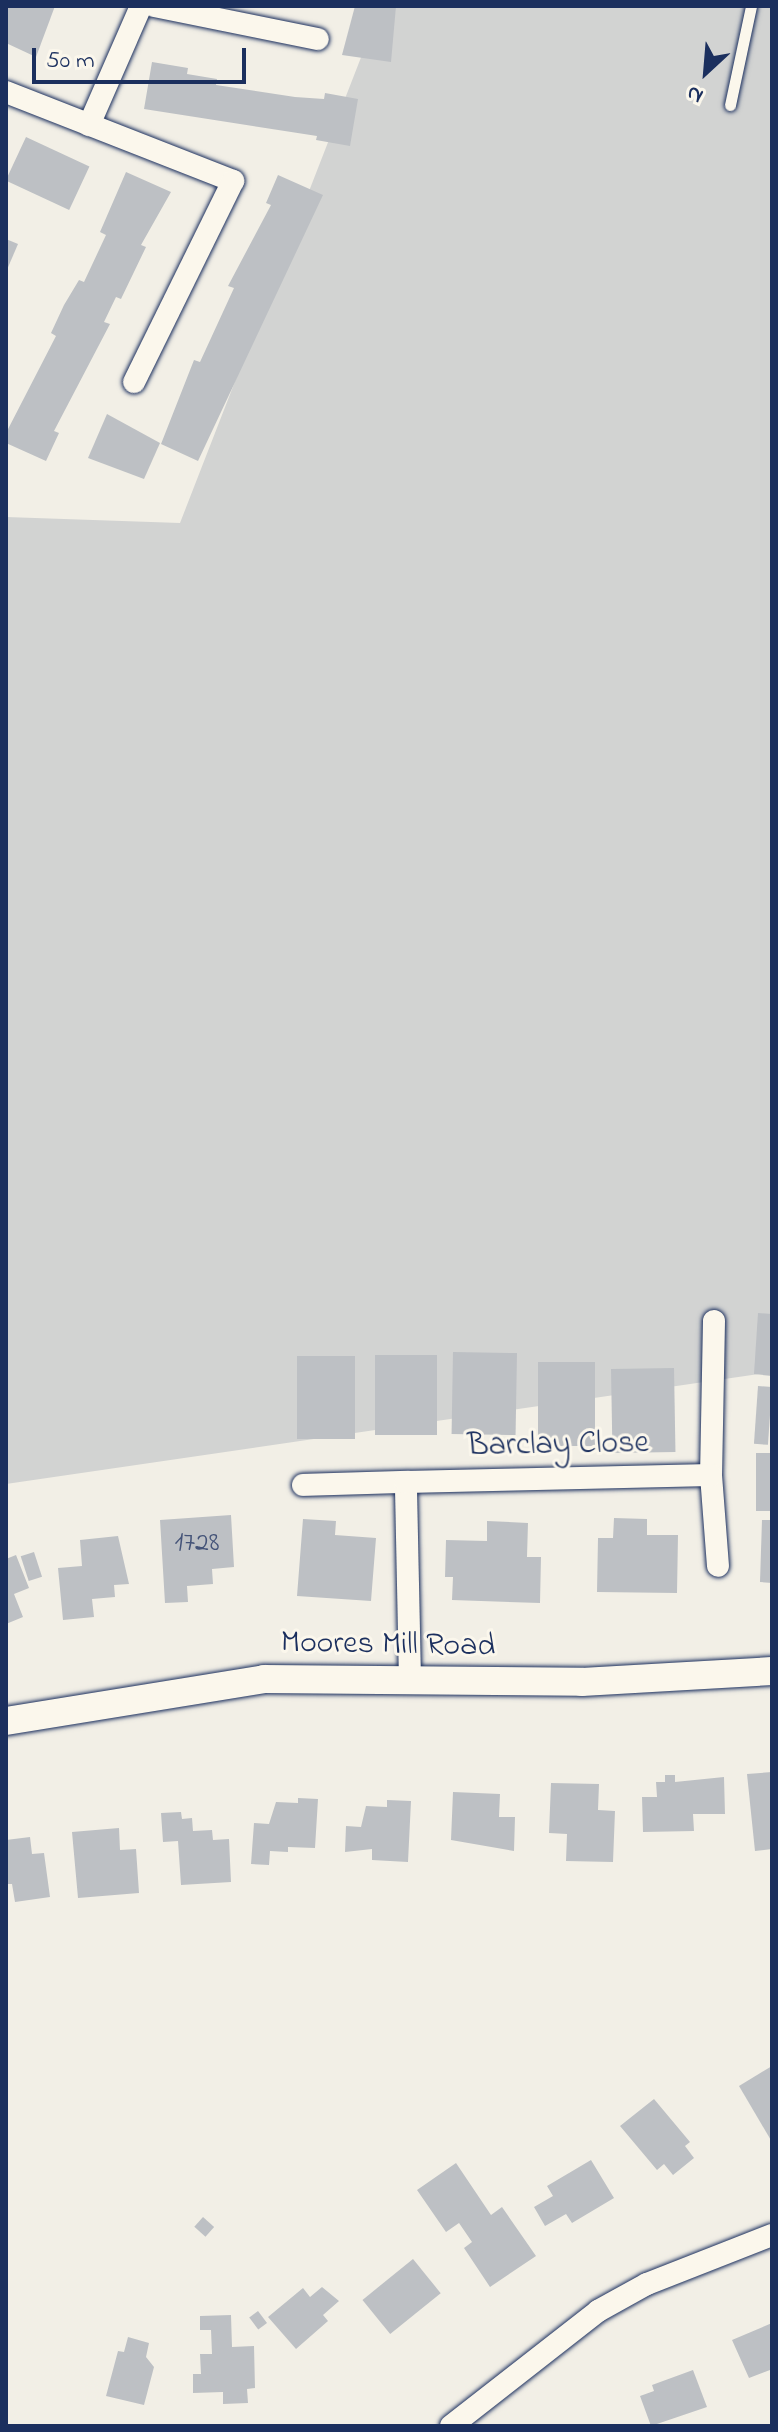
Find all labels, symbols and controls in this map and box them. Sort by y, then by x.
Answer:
scale bar [36,32,250,82]
north arrow [666,32,746,112]
text: 50 m [46,44,95,79]
text: N [682,76,709,111]
street label: Barclay Close [467,1425,649,1467]
house number: 1728 [175,1527,219,1561]
street label: Moores Mill Road [280,1625,496,1667]

